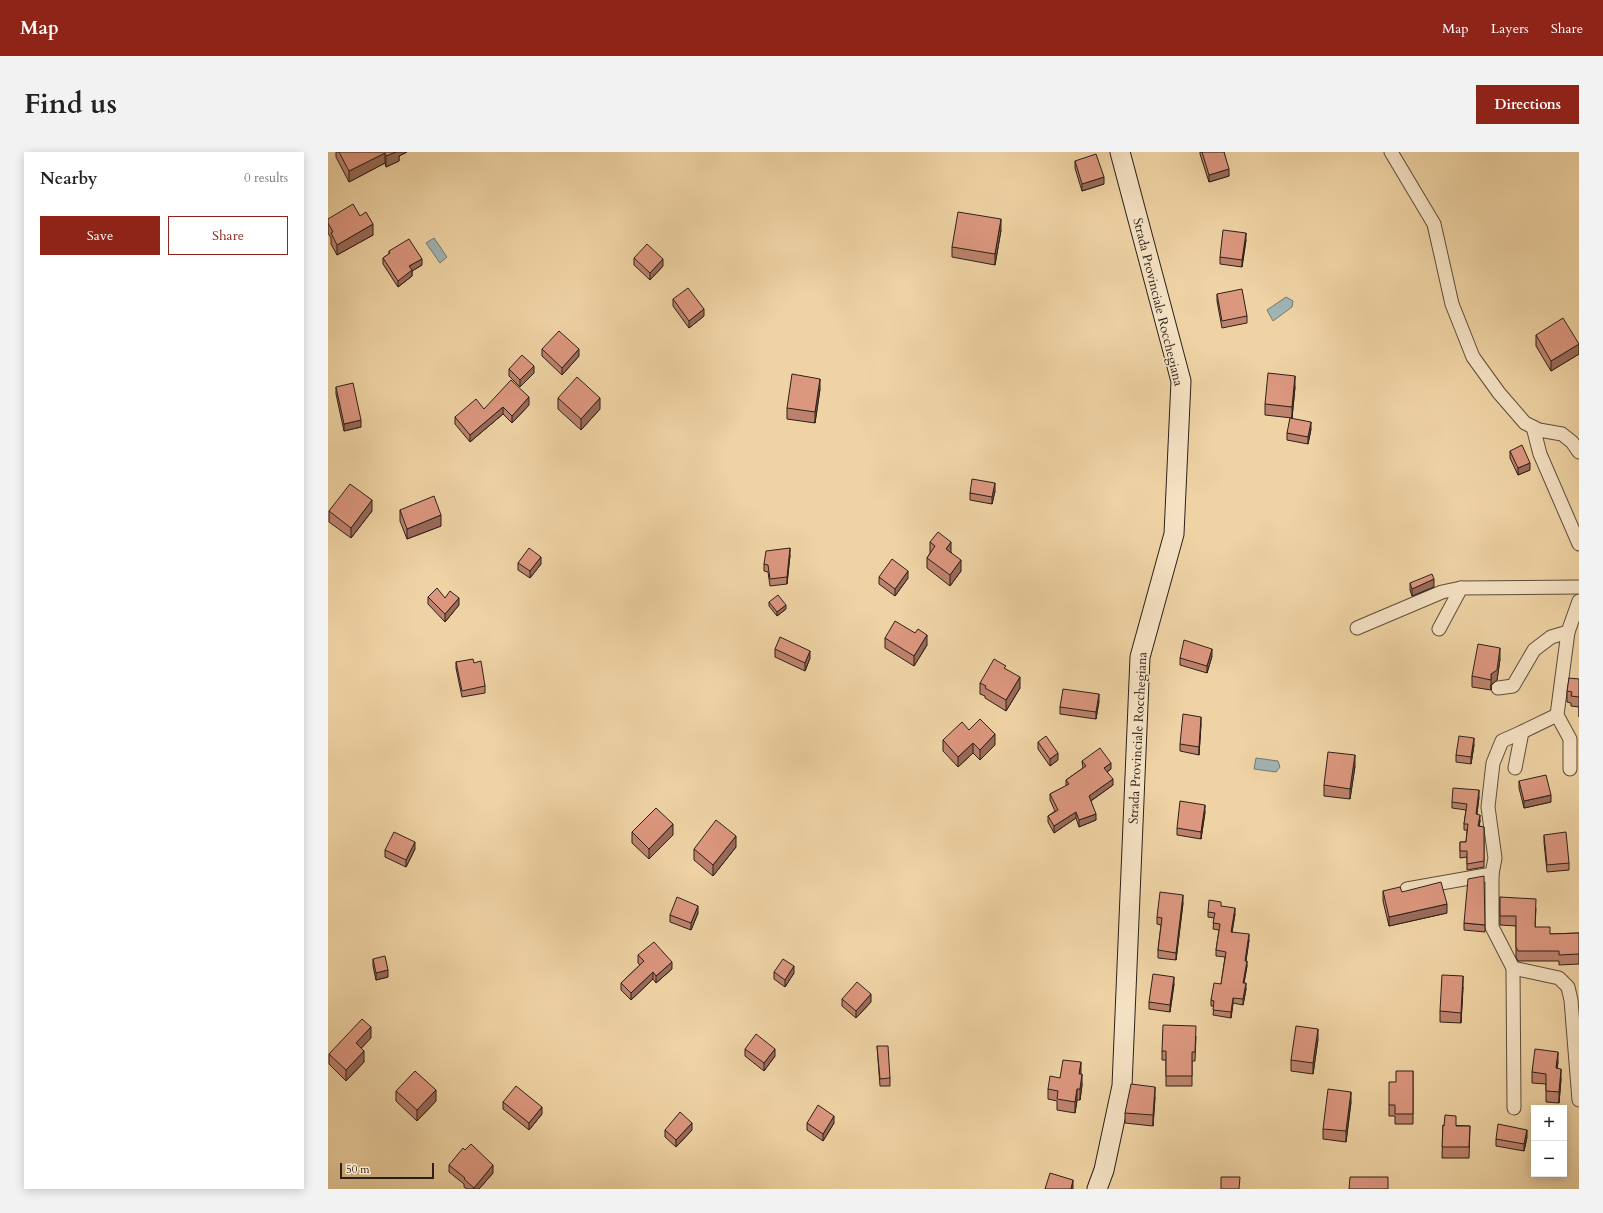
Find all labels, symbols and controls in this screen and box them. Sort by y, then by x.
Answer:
text: Map [20,15,59,41]
text: Map [1442,19,1469,38]
text: Layers [1491,19,1529,38]
text: Share [1551,19,1583,38]
text: Find us [24,85,117,123]
button: Directions [1476,85,1579,124]
text: Nearby [40,167,97,190]
text: 0 results [244,169,288,187]
button: Save [40,216,160,255]
button: Share [168,216,288,255]
street label: Strada Provinciale Rocchegiana [1128,216,1188,388]
street label: Strada Provinciale Rocchegiana [1124,651,1152,825]
map controls [1531,1105,1567,1177]
button: + [1531,1105,1567,1141]
button: − [1531,1141,1567,1177]
scale bar [340,1161,434,1180]
text: 50 m [346,1162,370,1177]

